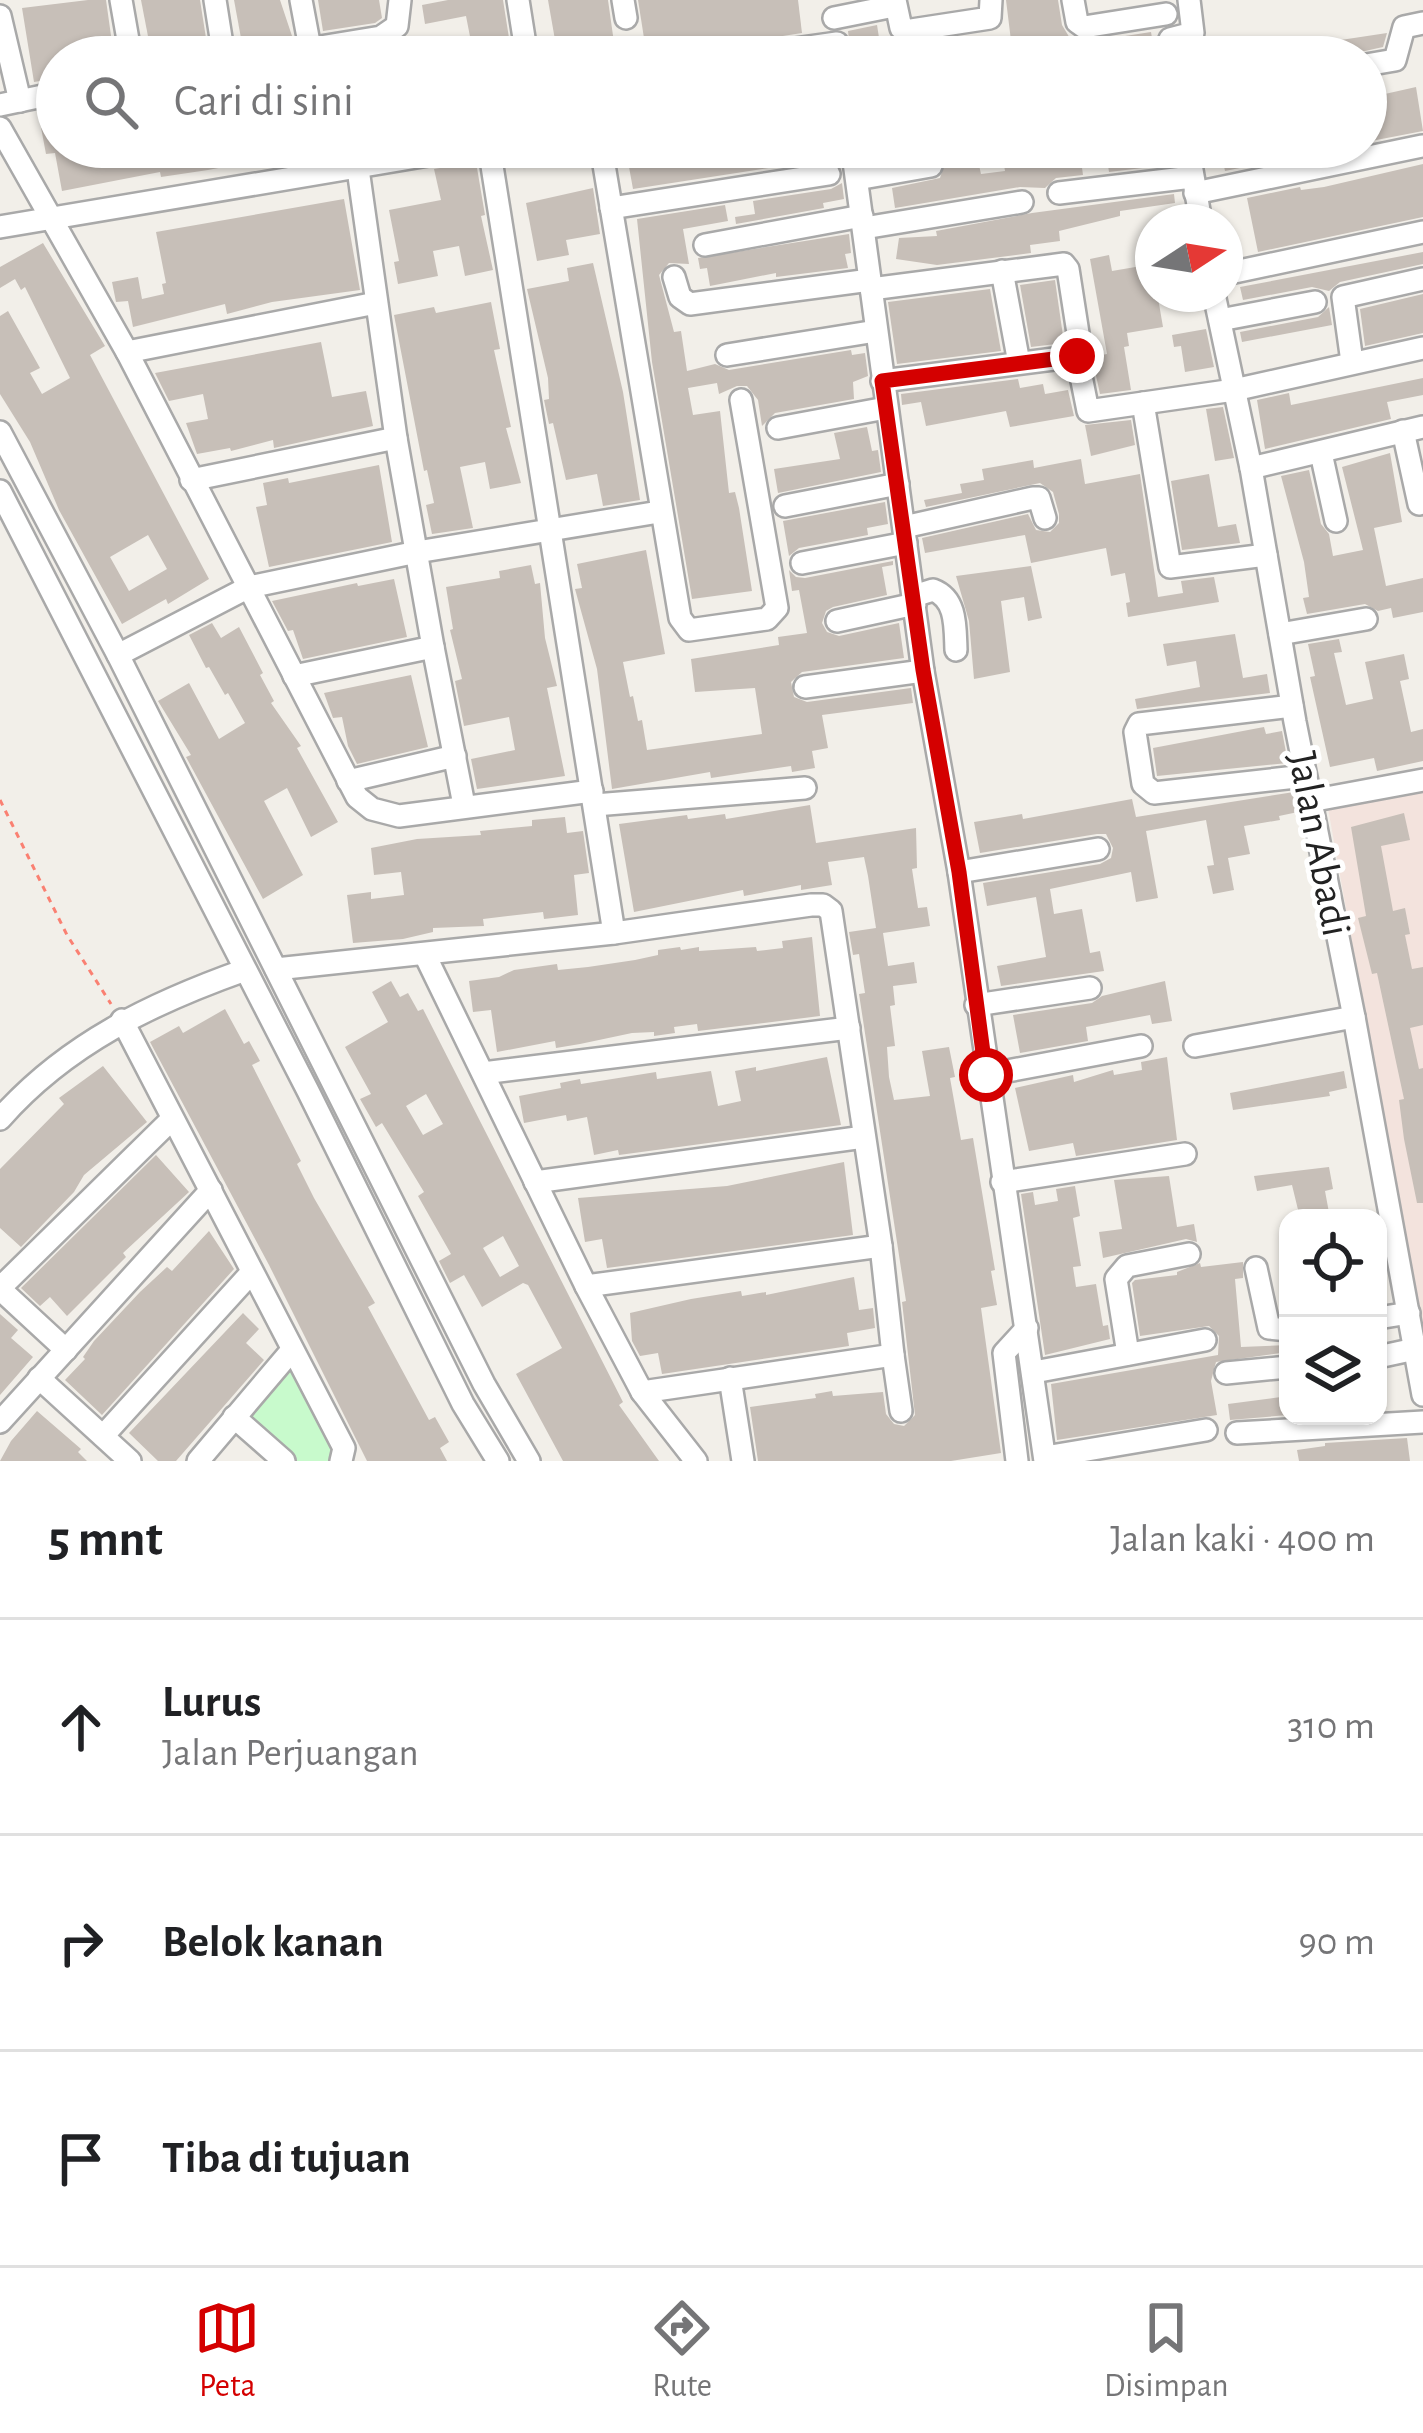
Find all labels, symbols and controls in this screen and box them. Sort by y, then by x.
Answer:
search box [36,36,1387,168]
icon: search [78,69,144,135]
text: Cari di sini [174,79,354,124]
north arrow [1135,204,1243,312]
route end [1050,329,1104,383]
street label: Jalan Abadi [1281,748,1357,940]
route start [959,1048,1013,1102]
map controls [1279,1209,1387,1425]
button: locate [1279,1209,1387,1317]
button: layers [1279,1317,1387,1425]
text: 5 mnt [48,1514,163,1565]
text: Jalan kaki · 400 m [1110,1520,1375,1559]
text: Lurus [162,1680,261,1725]
icon: ahead [48,1694,114,1760]
text: 310 m [1287,1707,1375,1746]
text: Jalan Perjuangan [162,1734,419,1773]
icon: right [48,1910,114,1976]
text: Belok kanan [162,1920,384,1965]
text: 90 m [1298,1923,1375,1962]
icon: arrive [48,2126,114,2192]
text: Tiba di tujuan [162,2136,411,2181]
tab: Peta [194,2295,260,2407]
tab: Rute [649,2295,715,2407]
tab: Disimpan [1104,2295,1229,2407]

